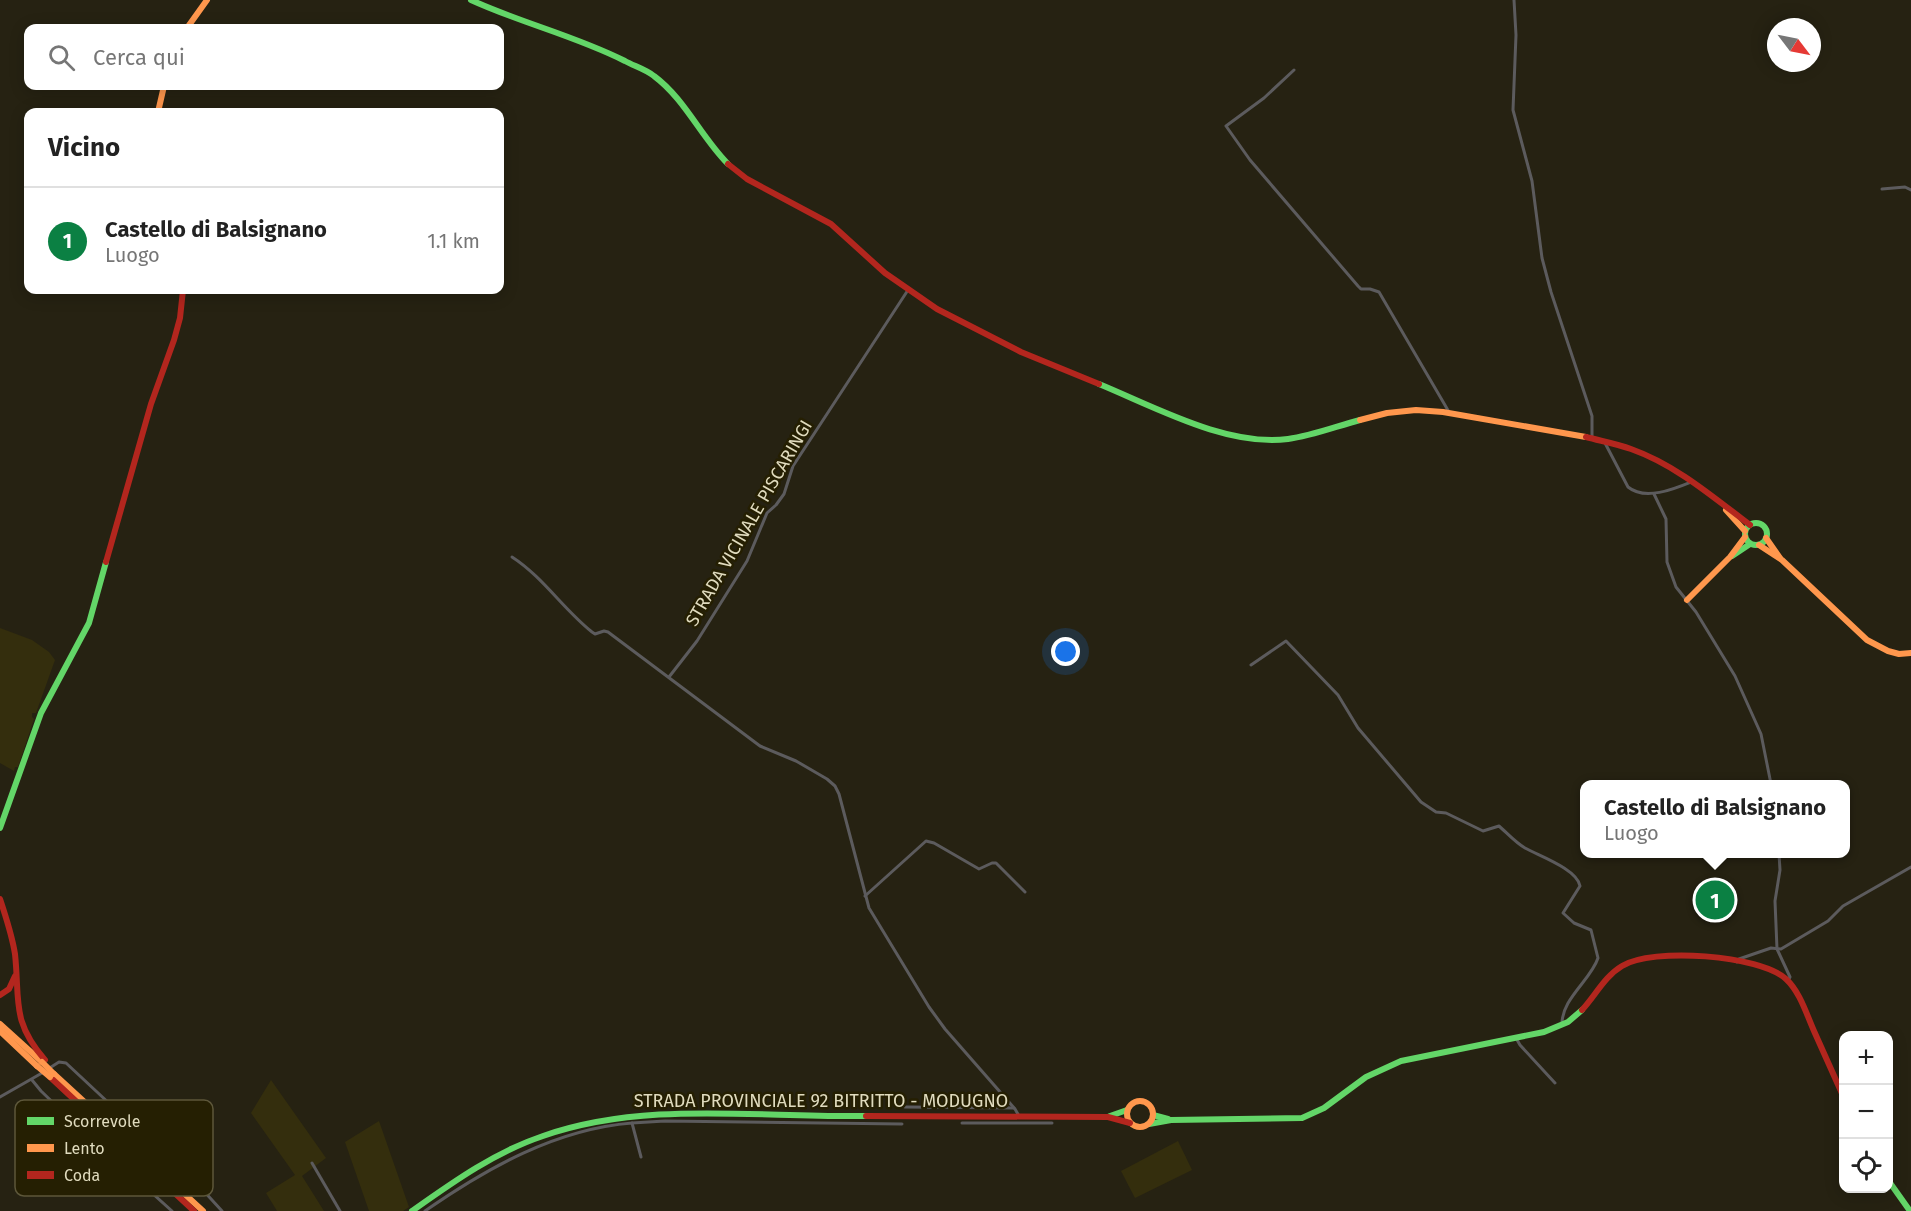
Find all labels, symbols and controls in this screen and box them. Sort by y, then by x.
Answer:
north arrow [1767,18,1821,72]
search box [24,24,504,90]
icon: search [45,41,78,74]
text: Cerca qui [93,44,185,71]
text: Vicino [48,132,120,163]
text: Castello di Balsignano [105,216,327,243]
text: 1 [63,229,72,253]
text: 1.1 km [427,229,480,253]
text: Luogo [105,243,160,267]
street label: STRADA VICINALE PISCARINGI [681,416,817,630]
your location [1051,637,1080,666]
popup [1580,780,1850,858]
text: Castello di Balsignano [1604,794,1826,821]
text: Luogo [1604,821,1659,845]
pin: 1 [1696,878,1734,922]
map controls [1839,1031,1893,1193]
button: + [1839,1031,1893,1085]
button: − [1839,1085,1893,1139]
street label: STRADA PROVINCIALE 92 BITRITTO - MODUGNO [634,1090,1008,1112]
legend [15,1100,213,1196]
text: Scorrevole [64,1112,140,1131]
text: Lento [64,1139,105,1158]
button: locate [1839,1139,1893,1193]
text: Coda [64,1166,100,1185]

